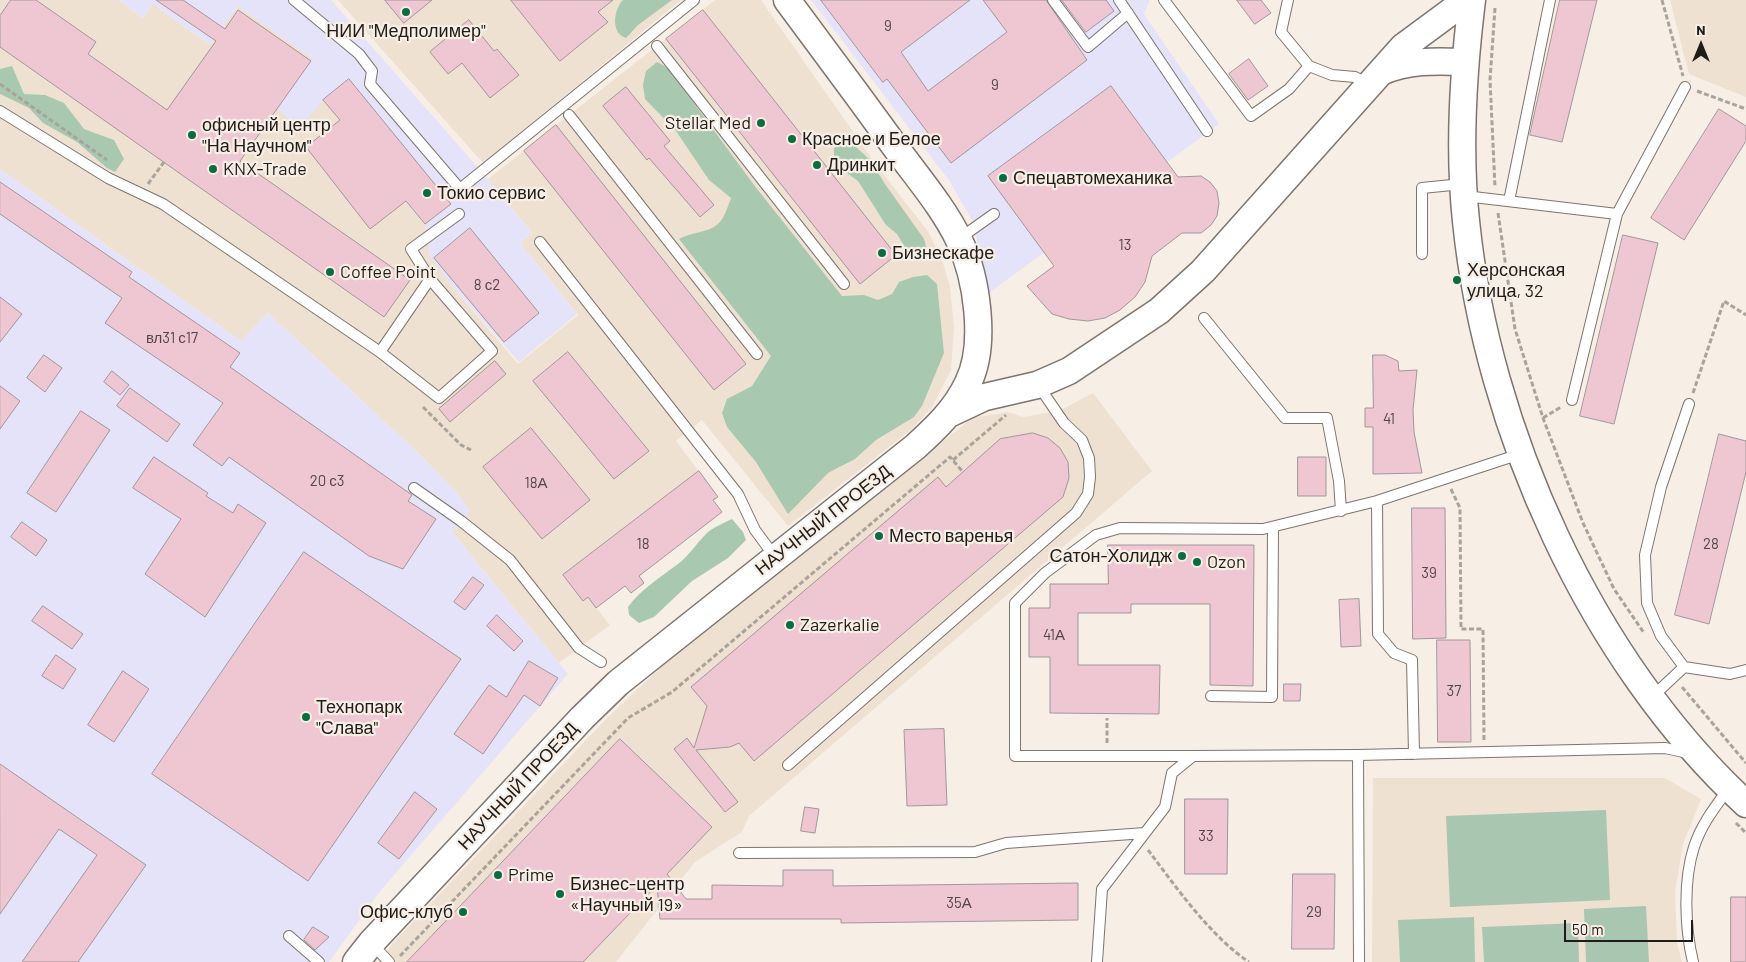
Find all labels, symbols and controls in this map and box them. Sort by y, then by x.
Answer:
marker: НИИ "Медполимер" [400,6,412,18]
house number: 9 [884,17,892,35]
place label: НИИ "Медполимер" [326,20,486,42]
north arrow [1676,20,1726,70]
text: N [1696,21,1706,38]
house number: 9 [991,76,999,94]
place label: Stellar Med [665,112,751,134]
place label: офисный центр "На Научном" [202,114,331,156]
marker: Stellar Med [755,117,767,129]
place label: Красное и Белое [802,128,941,150]
marker: офисный центр "На Научном" [186,129,198,141]
marker: Красное и Белое [786,133,798,145]
place label: Дринкит [827,154,895,176]
place label: KNX-Trade [223,158,307,180]
marker: Дринкит [811,159,823,171]
marker: KNX-Trade [207,163,219,175]
place label: Спецавтомеханика [1013,167,1172,189]
marker: Спецавтомеханика [997,172,1009,184]
place label: Токио сервис [437,182,546,204]
marker: Токио сервис [421,187,433,199]
house number: 13 [1119,236,1131,254]
place label: Бизнескафе [892,242,994,264]
marker: Бизнескафе [876,247,888,259]
place label: Херсонская улица, 32 [1467,259,1565,302]
place label: Coffee Point [340,261,436,283]
marker: Coffee Point [324,266,336,278]
marker: Херсонская улица, 32 [1451,274,1463,286]
house number: 8 с2 [474,276,500,294]
house number: вл31 с17 [146,329,198,347]
house number: 41 [1383,410,1395,428]
street label: НАУЧНЫЙ ПРОЕЗД [751,460,895,580]
house number: 20 с3 [310,472,344,490]
house number: 18А [524,474,548,492]
place label: Место варенья [889,525,1013,547]
marker: Место варенья [873,530,885,542]
house number: 18 [636,535,650,553]
house number: 28 [1703,535,1719,553]
place label: Сатон-Холидж [1050,545,1172,567]
marker: Сатон-Холидж [1176,550,1188,562]
place label: Ozon [1207,551,1246,573]
marker: Ozon [1191,556,1203,568]
house number: 39 [1421,564,1437,582]
place label: Zazerkalie [800,614,880,636]
marker: Zazerkalie [784,619,796,631]
house number: 41А [1043,626,1065,644]
house number: 37 [1447,682,1461,700]
place label: Технопарк "Слава" [316,696,402,739]
marker: Технопарк "Слава" [300,711,312,723]
street label: НАУЧНЫЙ ПРОЕЗД [453,718,583,854]
house number: 33 [1198,827,1214,845]
place label: Prime [508,864,554,886]
marker: Prime [492,869,504,881]
place label: Бизнес-центр «Научный 19» [570,873,684,916]
marker: Бизнес-центр «Научный 19» [554,888,566,900]
house number: 35А [946,894,972,912]
place label: Офис-клуб [360,901,453,923]
house number: 29 [1306,903,1322,921]
marker: Офис-клуб [457,906,469,918]
scale bar [1566,910,1695,942]
text: 50 m [1572,920,1604,938]

